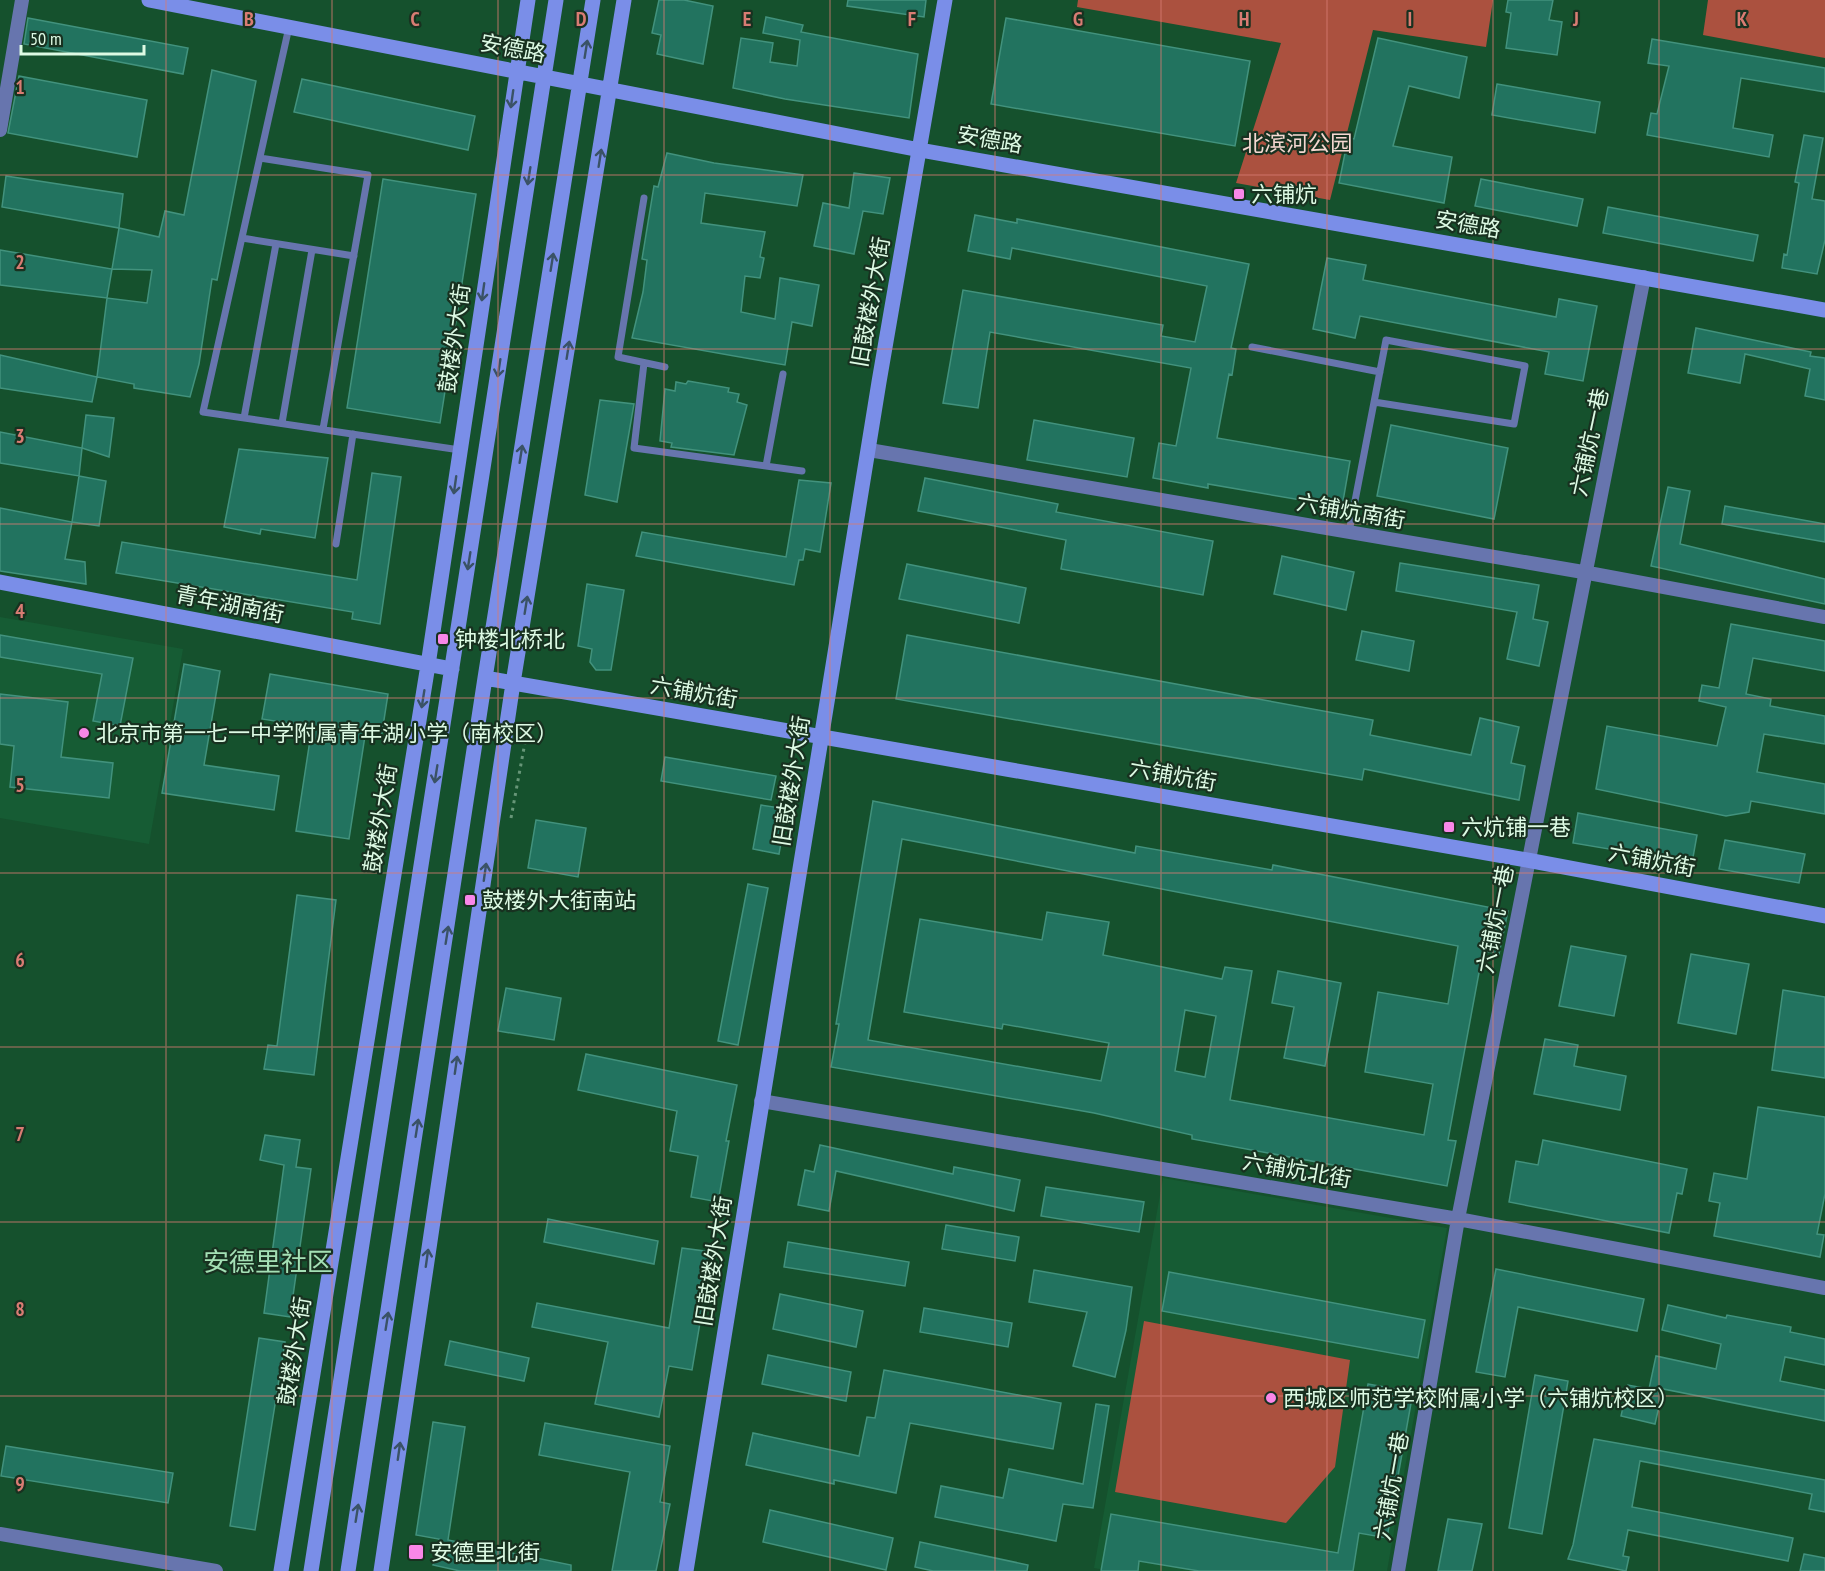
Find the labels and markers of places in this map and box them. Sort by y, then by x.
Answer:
place label: 六铺炕 [1251,180,1317,208]
marker: 六铺炕 [1232,187,1246,201]
place label: 钟楼北桥北 [455,625,565,653]
marker: 钟楼北桥北 [436,632,450,646]
place label: 北京市第一七一中学附属青年湖小学（南校区） [96,719,558,747]
marker: 北京市第一七一中学附属青年湖小学（南校区） [77,726,91,740]
place label: 六炕铺一巷 [1461,813,1571,841]
marker: 六炕铺一巷 [1442,820,1456,834]
place label: 鼓楼外大街南站 [482,886,636,914]
marker: 鼓楼外大街南站 [463,893,477,907]
place label: 西城区师范学校附属小学（六铺炕校区） [1283,1384,1679,1412]
marker: 西城区师范学校附属小学（六铺炕校区） [1264,1391,1278,1405]
place label: 安德里北街 [430,1538,540,1566]
marker: 安德里北街 [407,1543,425,1561]

